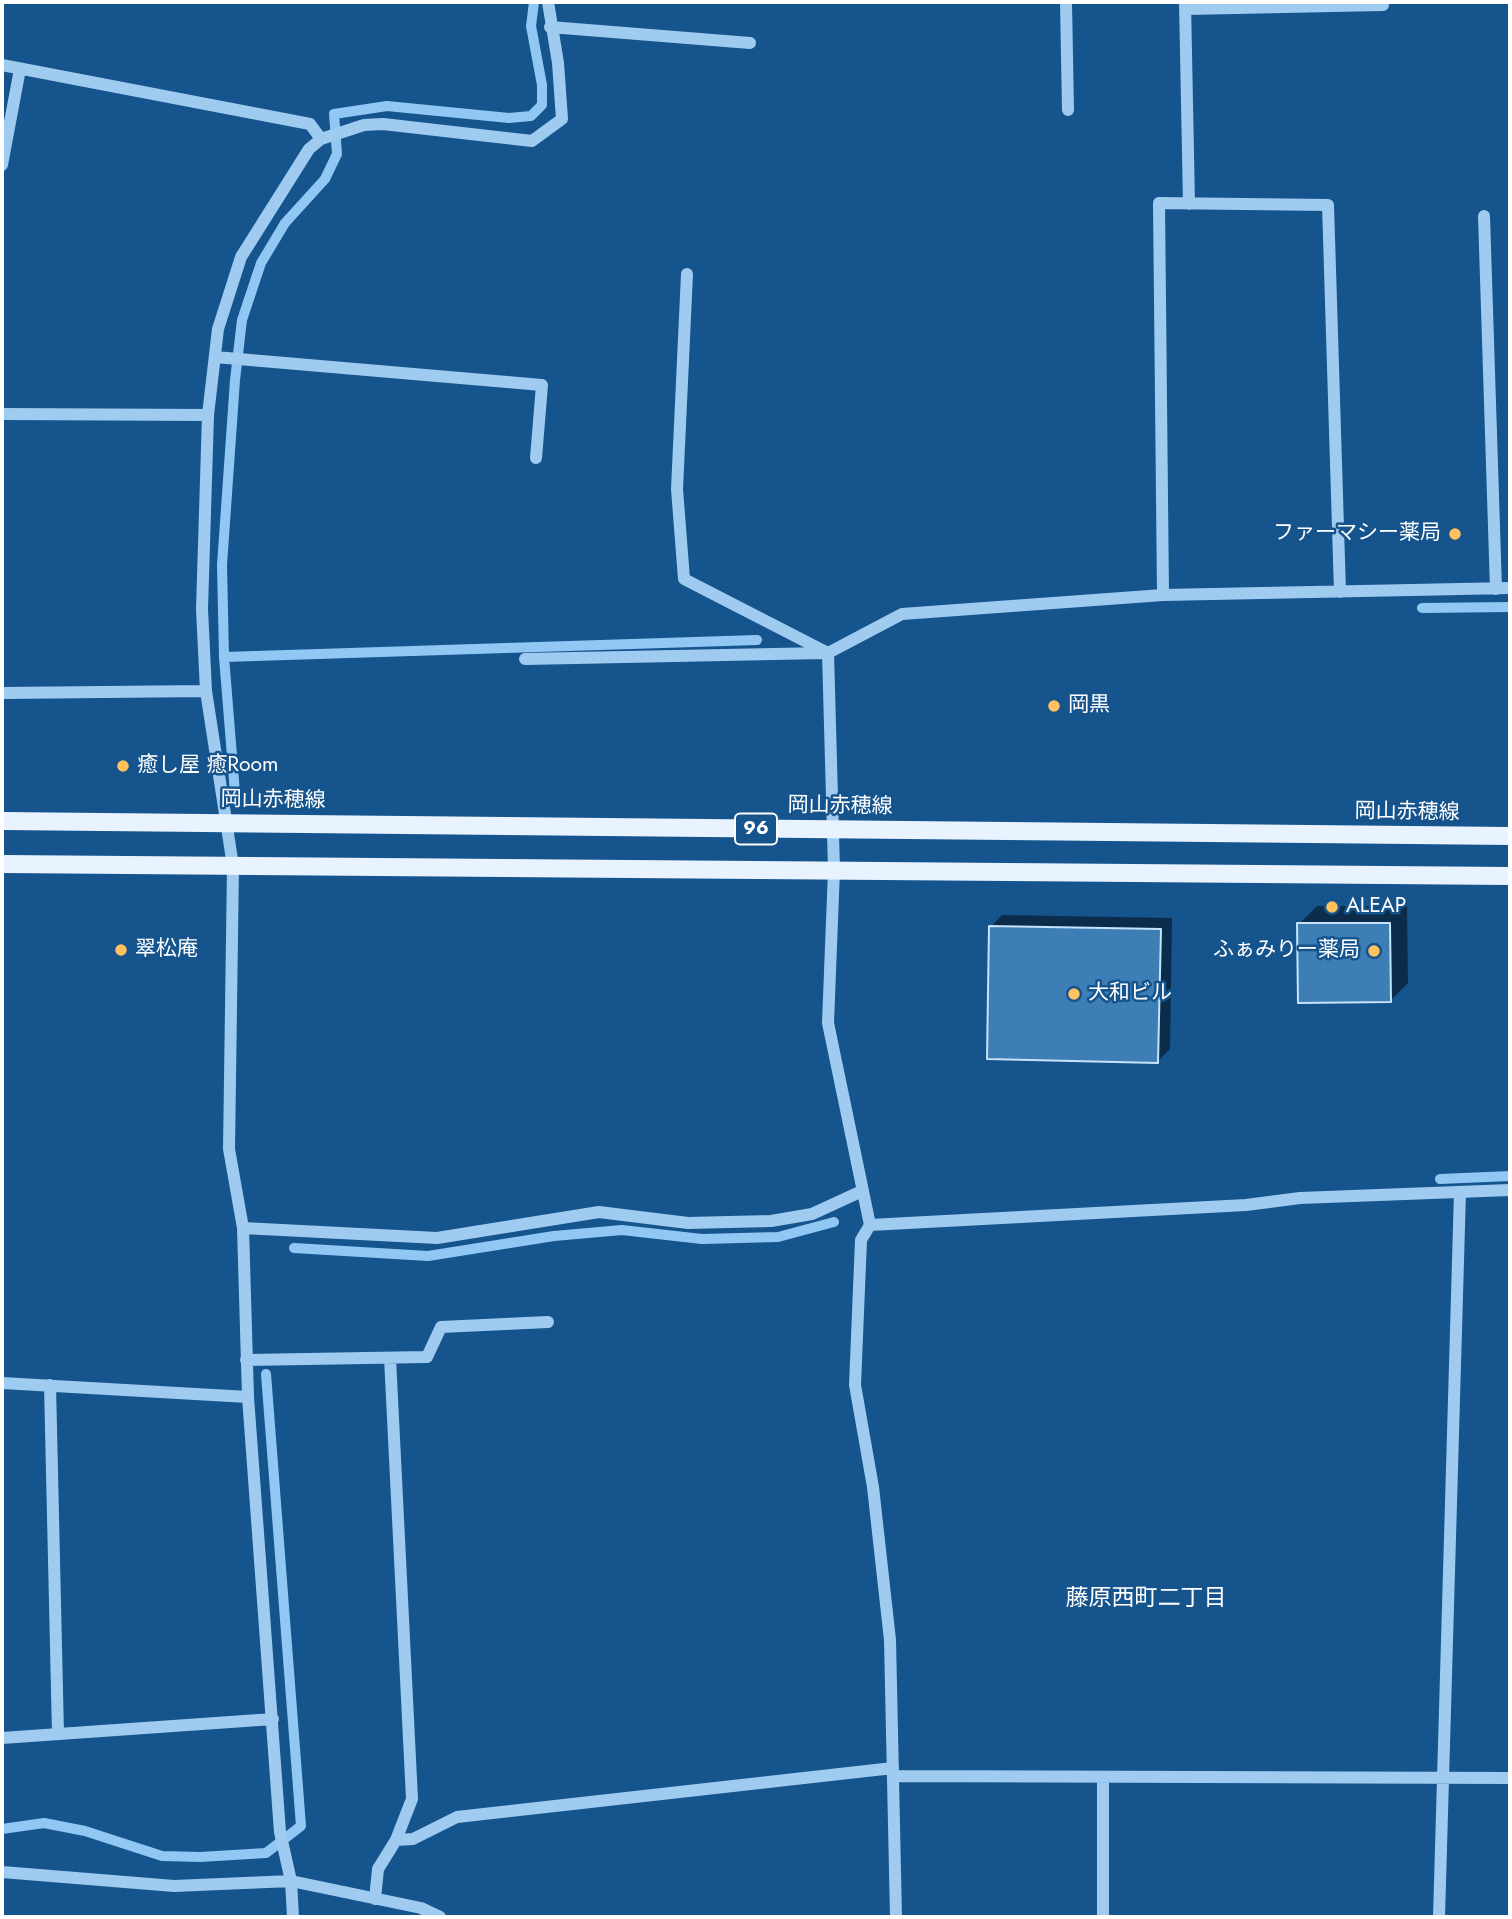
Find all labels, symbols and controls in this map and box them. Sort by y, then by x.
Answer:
place label: ファーマシー薬局 [1273,521,1441,547]
marker: ファーマシー薬局 [1447,526,1463,542]
place label: 岡黒 [1068,693,1110,719]
marker: 岡黒 [1046,698,1062,714]
place label: 癒し屋 癒Room [137,753,278,779]
marker: 癒し屋 癒Room [115,758,131,774]
street label: 岡山赤穂線 [220,787,326,815]
street label: 岡山赤穂線 [787,793,893,821]
street label: 岡山赤穂線 [1354,799,1460,827]
road number: 96 [735,814,777,844]
place label: ALEAP [1346,894,1406,920]
marker: ALEAP [1324,899,1340,915]
place label: 翠松庵 [135,937,198,963]
place label: ふぁみりー薬局 [1213,938,1360,964]
marker: 翠松庵 [113,942,129,958]
marker: ふぁみりー薬局 [1366,943,1382,959]
place label: 大和ビル [1088,981,1172,1007]
marker: 大和ビル [1066,986,1082,1002]
district label: 藤原西町二丁目 [1066,1585,1226,1613]

